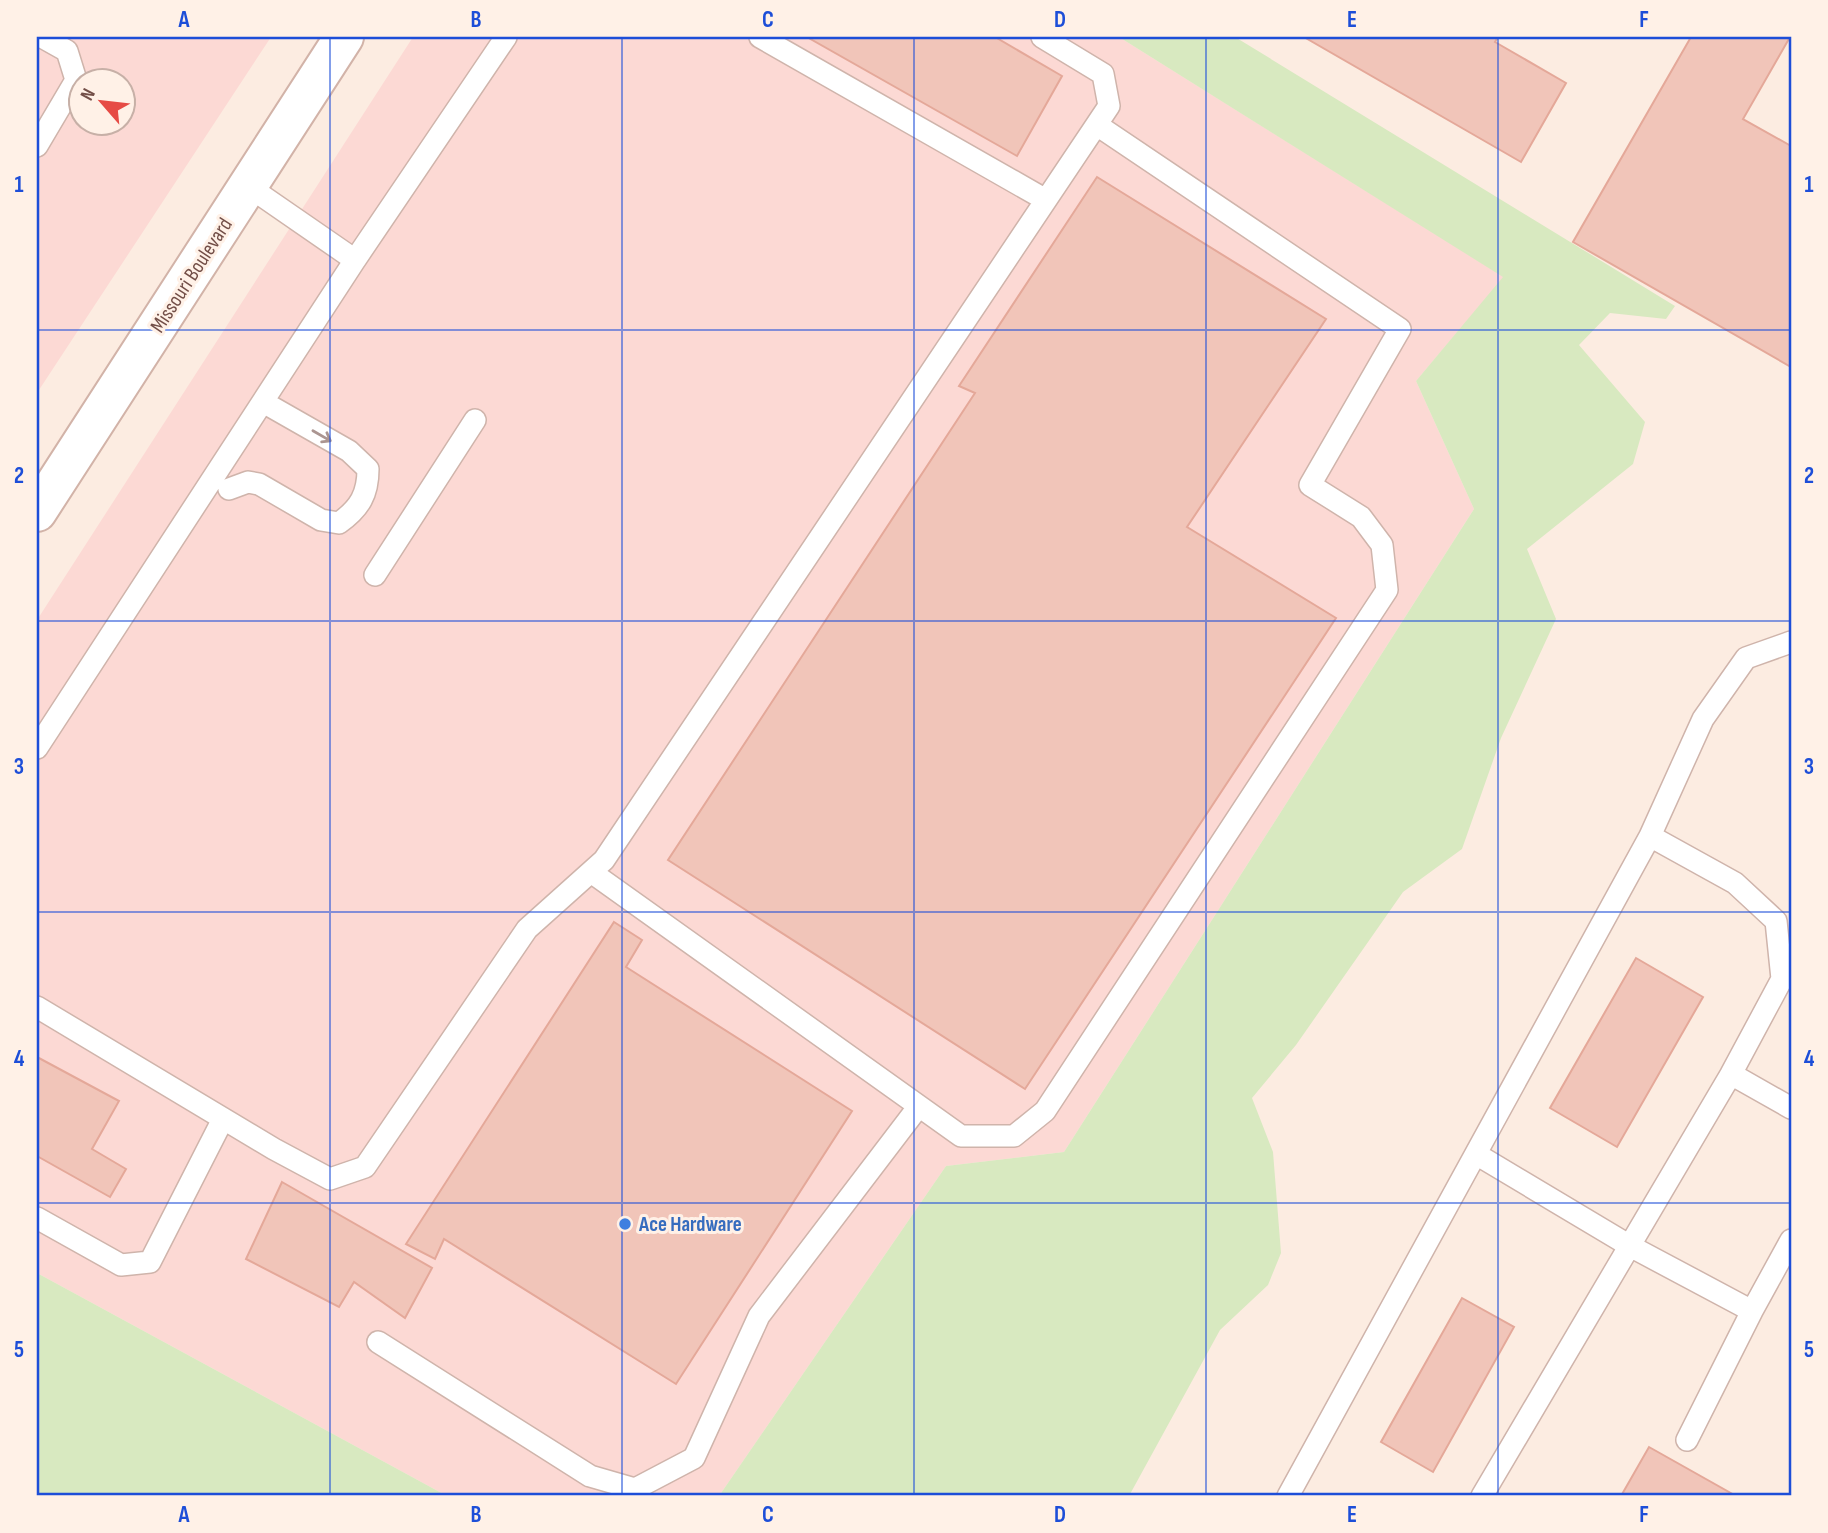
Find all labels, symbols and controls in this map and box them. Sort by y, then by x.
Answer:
text: A [178,6,191,34]
text: B [471,6,482,34]
text: C [762,6,774,34]
text: D [1054,6,1066,34]
text: E [1347,6,1357,34]
text: F [1639,6,1649,34]
north arrow [66,66,136,136]
text: N [76,85,101,105]
text: 1 [14,171,24,199]
text: 1 [1804,171,1814,199]
street label: Missouri Boulevard [145,213,238,337]
one-way arrow [312,429,332,443]
text: 2 [14,462,24,490]
text: 2 [1804,462,1814,490]
text: 3 [14,753,24,781]
text: 3 [1804,753,1814,781]
text: 4 [14,1045,25,1073]
text: 4 [1804,1045,1815,1073]
place label: Ace Hardware [638,1212,742,1237]
marker: Ace Hardware [617,1216,633,1232]
text: 5 [14,1336,24,1364]
text: 5 [1804,1336,1814,1364]
text: A [178,1501,191,1529]
text: B [471,1501,482,1529]
text: C [762,1501,774,1529]
text: D [1054,1501,1066,1529]
text: E [1347,1501,1357,1529]
text: F [1639,1501,1649,1529]

